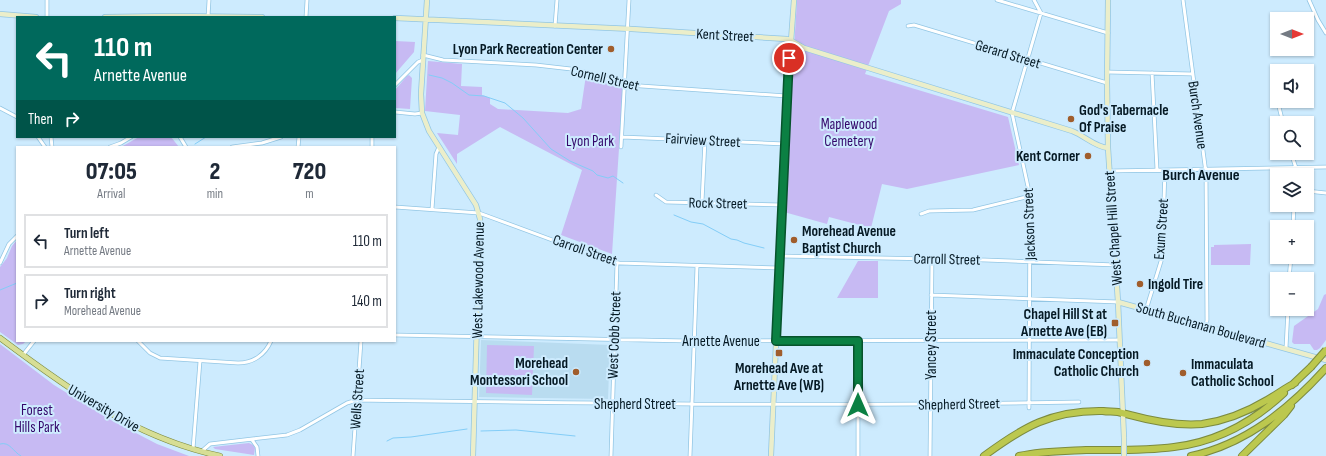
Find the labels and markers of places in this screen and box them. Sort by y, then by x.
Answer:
place label: Lyon Park Recreation Center [453,40,603,59]
pin [772,41,806,75]
marker: Lyon Park Recreation Center [606,44,616,54]
place label: God's Tabernacle Of Praise [1079,101,1169,137]
marker: God's Tabernacle Of Praise [1066,114,1076,124]
place label: Kent Corner [1016,147,1080,166]
marker: Kent Corner [1083,151,1093,161]
place label: Morehead Avenue Baptist Church [802,222,896,258]
marker: Morehead Avenue Baptist Church [789,235,799,245]
place label: Ingold Tire [1148,275,1203,294]
marker: Ingold Tire [1135,279,1145,289]
place label: Chapel Hill St at Arnette Ave (EB) [1020,305,1107,341]
marker: Chapel Hill St at Arnette Ave (EB) [1110,318,1120,328]
place label: Immaculate Conception Catholic Church [1013,345,1139,381]
marker: Morehead Ave at Arnette Ave (WB) [774,348,784,358]
place label: Morehead Montessori School [470,354,568,390]
place label: Immaculata Catholic School [1191,355,1274,391]
marker: Immaculate Conception Catholic Church [1142,358,1152,368]
place label: Morehead Ave at Arnette Ave (WB) [733,359,824,395]
marker: Morehead Montessori School [571,367,581,377]
marker: Immaculata Catholic School [1178,368,1188,378]

